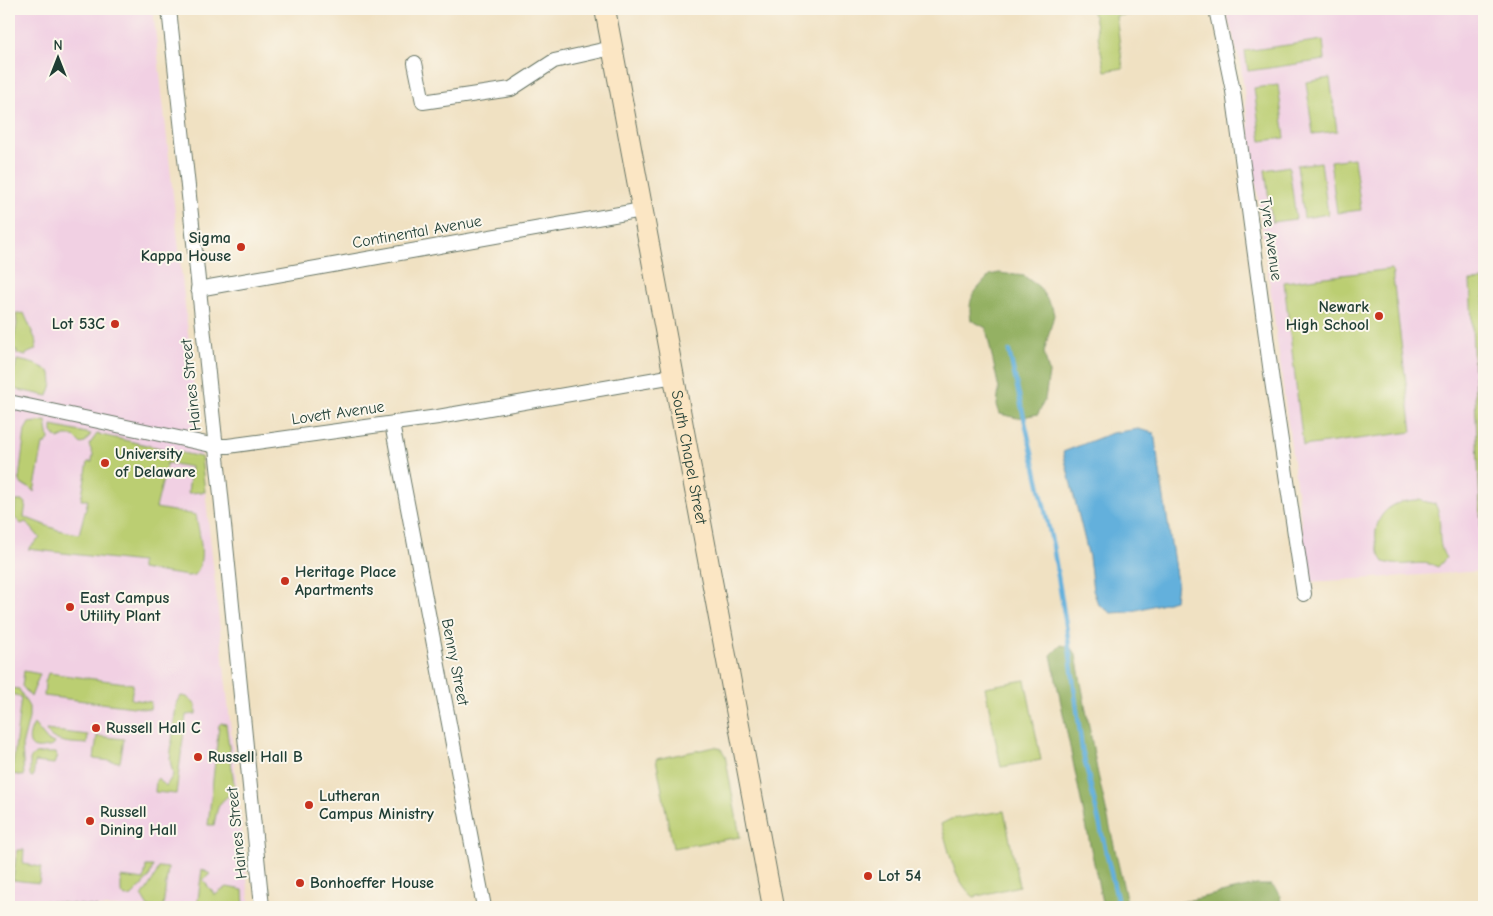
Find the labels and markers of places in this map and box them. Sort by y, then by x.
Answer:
place label: Sigma Kappa House [141,229,231,265]
marker: Sigma Kappa House [235,241,247,253]
place label: Newark High School [1286,298,1369,334]
marker: Newark High School [1373,310,1385,322]
place label: Lot 53C [52,315,105,333]
marker: Lot 53C [109,318,121,330]
place label: University of Delaware [115,445,196,481]
marker: University of Delaware [99,457,111,469]
place label: Heritage Place Apartments [295,563,396,599]
marker: Heritage Place Apartments [279,575,291,587]
place label: East Campus Utility Plant [80,589,169,625]
marker: East Campus Utility Plant [64,601,76,613]
place label: Russell Hall C [106,719,201,737]
marker: Russell Hall C [90,722,102,734]
place label: Russell Hall B [208,748,303,766]
marker: Russell Hall B [192,751,204,763]
place label: Lutheran Campus Ministry [319,787,434,823]
marker: Lutheran Campus Ministry [303,799,315,811]
place label: Russell Dining Hall [100,803,177,839]
marker: Russell Dining Hall [84,815,96,827]
place label: Lot 54 [878,867,921,885]
marker: Lot 54 [862,870,874,882]
place label: Bonhoeffer House [310,874,434,892]
marker: Bonhoeffer House [294,877,306,889]

